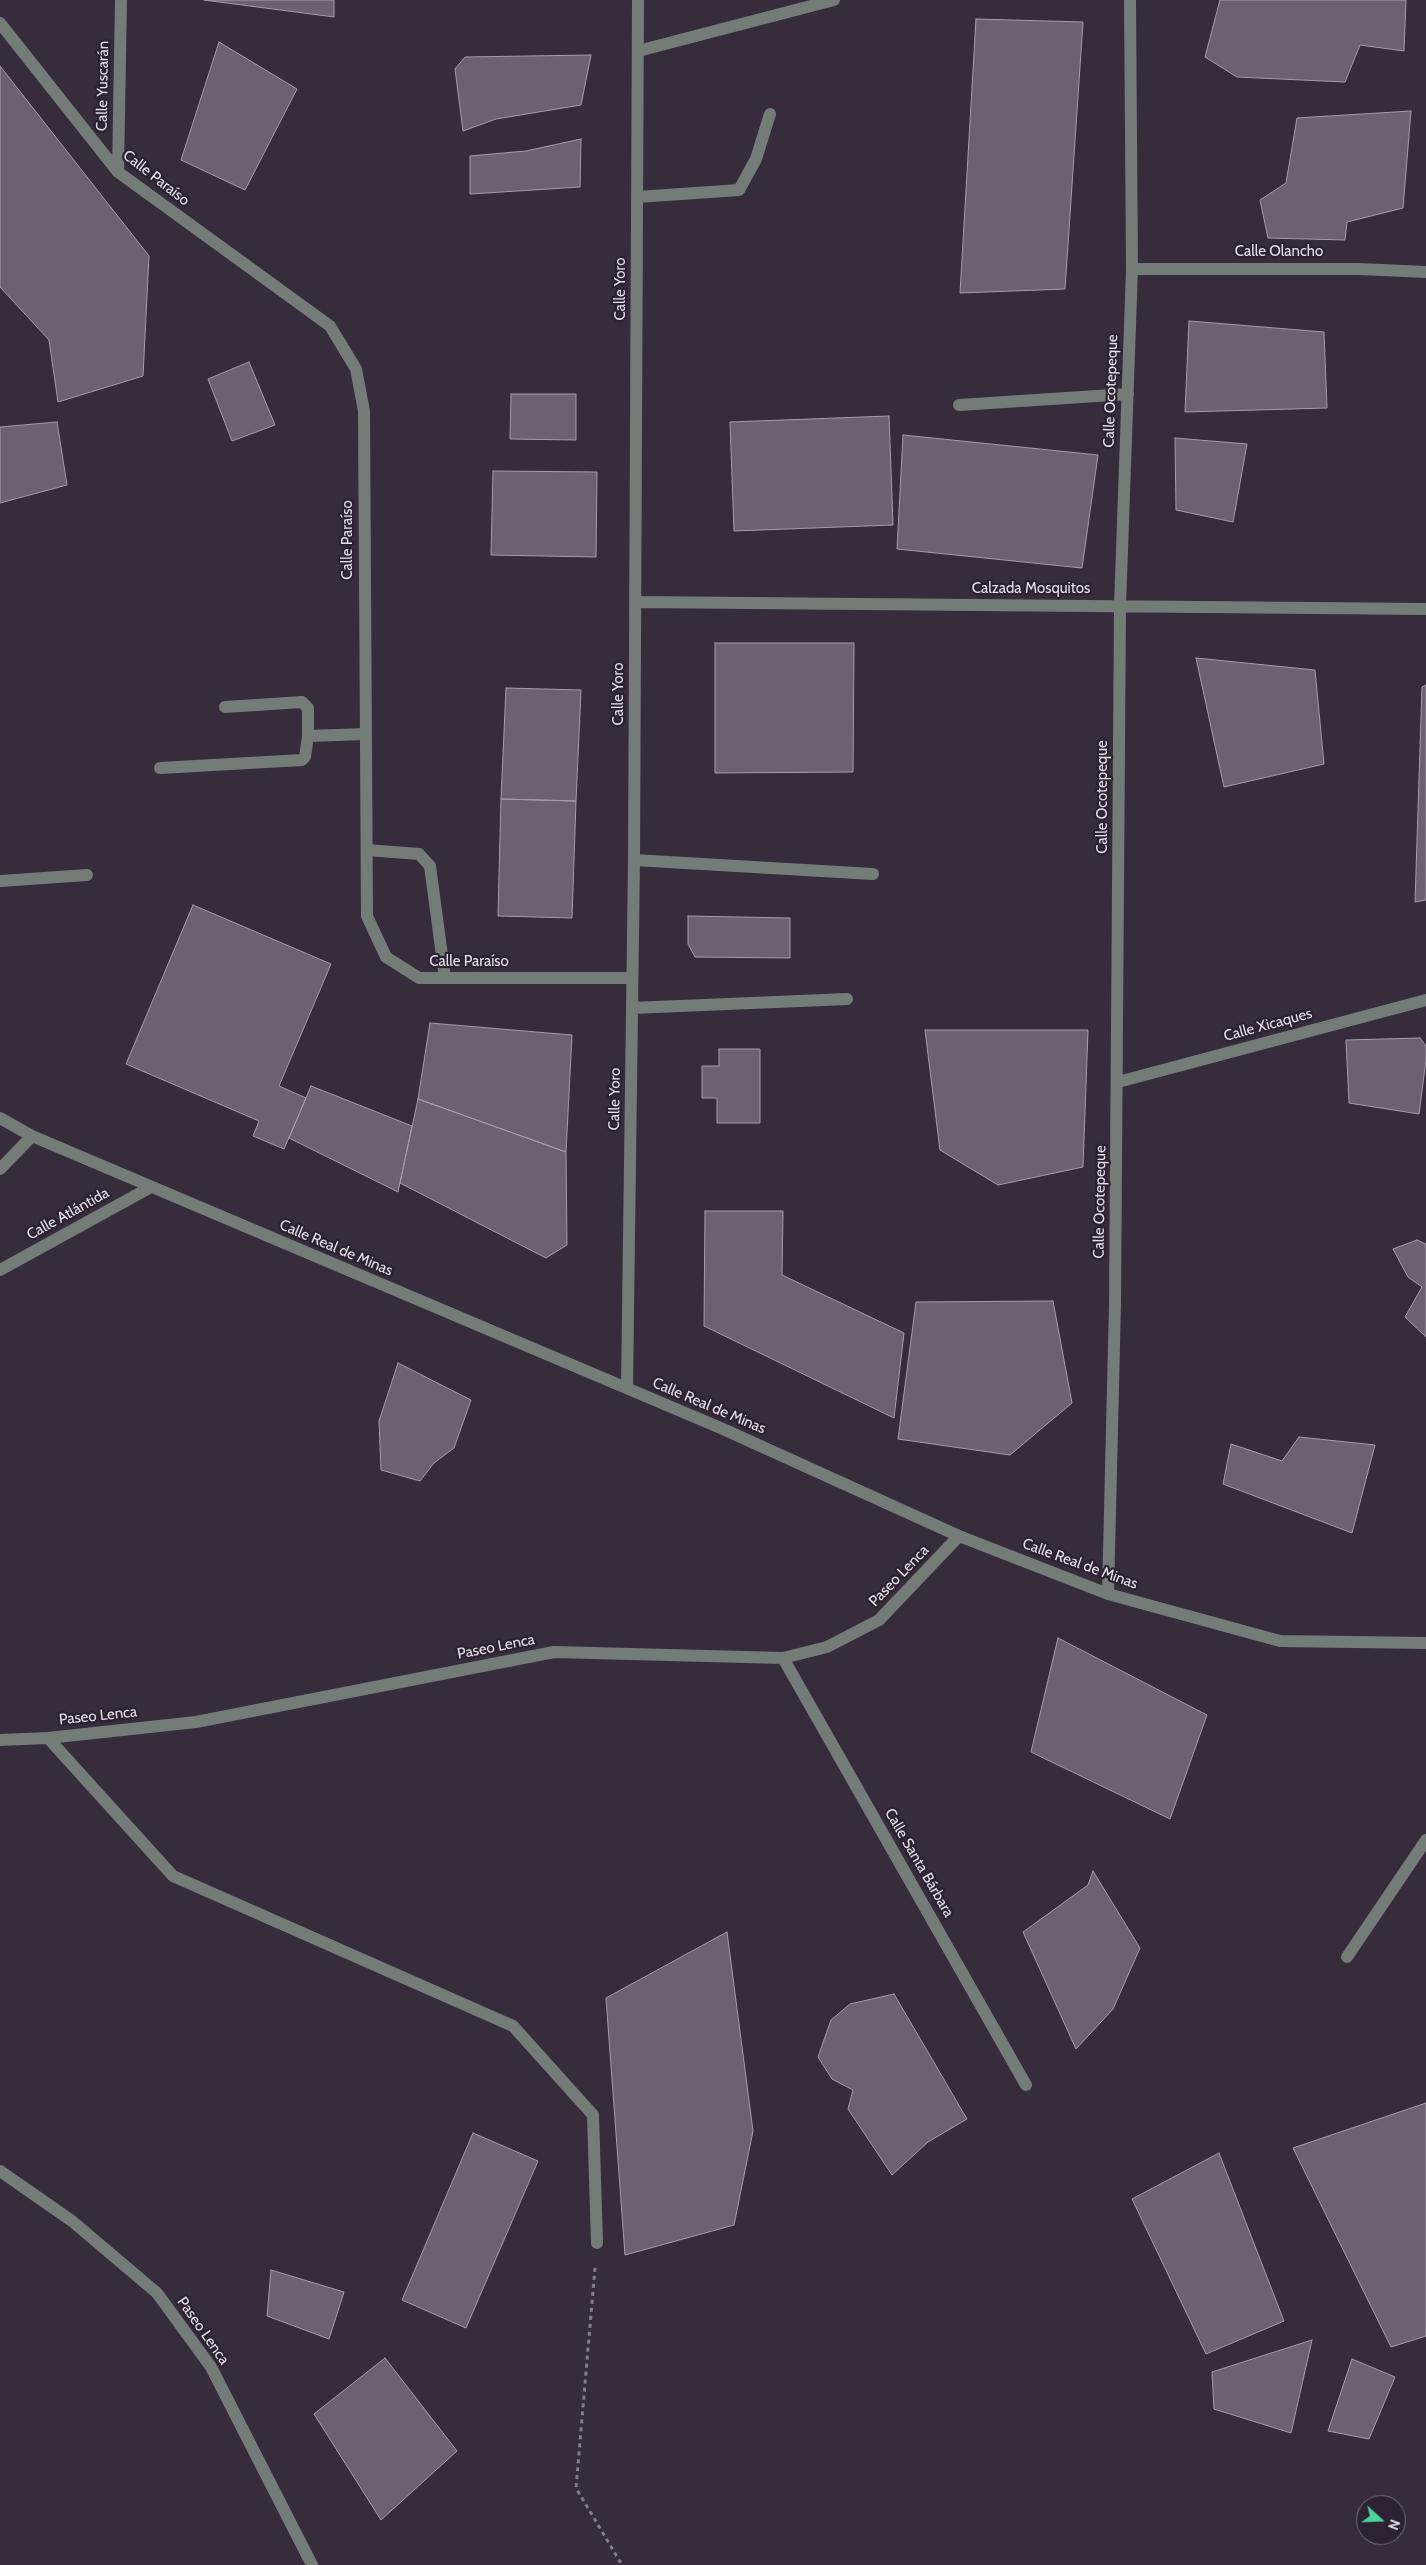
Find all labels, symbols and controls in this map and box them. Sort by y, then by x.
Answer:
street label: Calle Yuscarán [93,41,113,131]
street label: Calle Paraíso [119,146,193,210]
street label: Calle Olancho [1235,243,1323,261]
street label: Calle Yoro [612,258,630,320]
street label: Calle Ocotepeque [1100,334,1122,448]
street label: Calle Paraíso [339,500,357,580]
street label: Calzada Mosquitos [972,580,1090,598]
street label: Calle Yoro [610,663,628,725]
street label: Calle Ocotepeque [1094,740,1112,854]
street label: Calle Paraíso [429,953,509,971]
street label: Calle Xicaques [1222,1005,1314,1045]
street label: Calle Yoro [605,1067,625,1131]
street label: Calle Ocotepeque [1090,1145,1110,1259]
street label: Calle Atlántida [24,1184,112,1244]
street label: Calle Real de Minas [277,1216,395,1280]
street label: Calle Real de Minas [650,1374,768,1438]
street label: Calle Real de Minas [1020,1535,1140,1593]
street label: Paseo Lenca [865,1542,933,1610]
street label: Paseo Lenca [456,1631,536,1663]
street label: Paseo Lenca [58,1703,138,1729]
street label: Calle Santa Bárbara [881,1805,957,1921]
street label: Paseo Lenca [173,2294,233,2368]
north arrow [1356,2495,1406,2545]
text: N [1384,2517,1404,2533]

